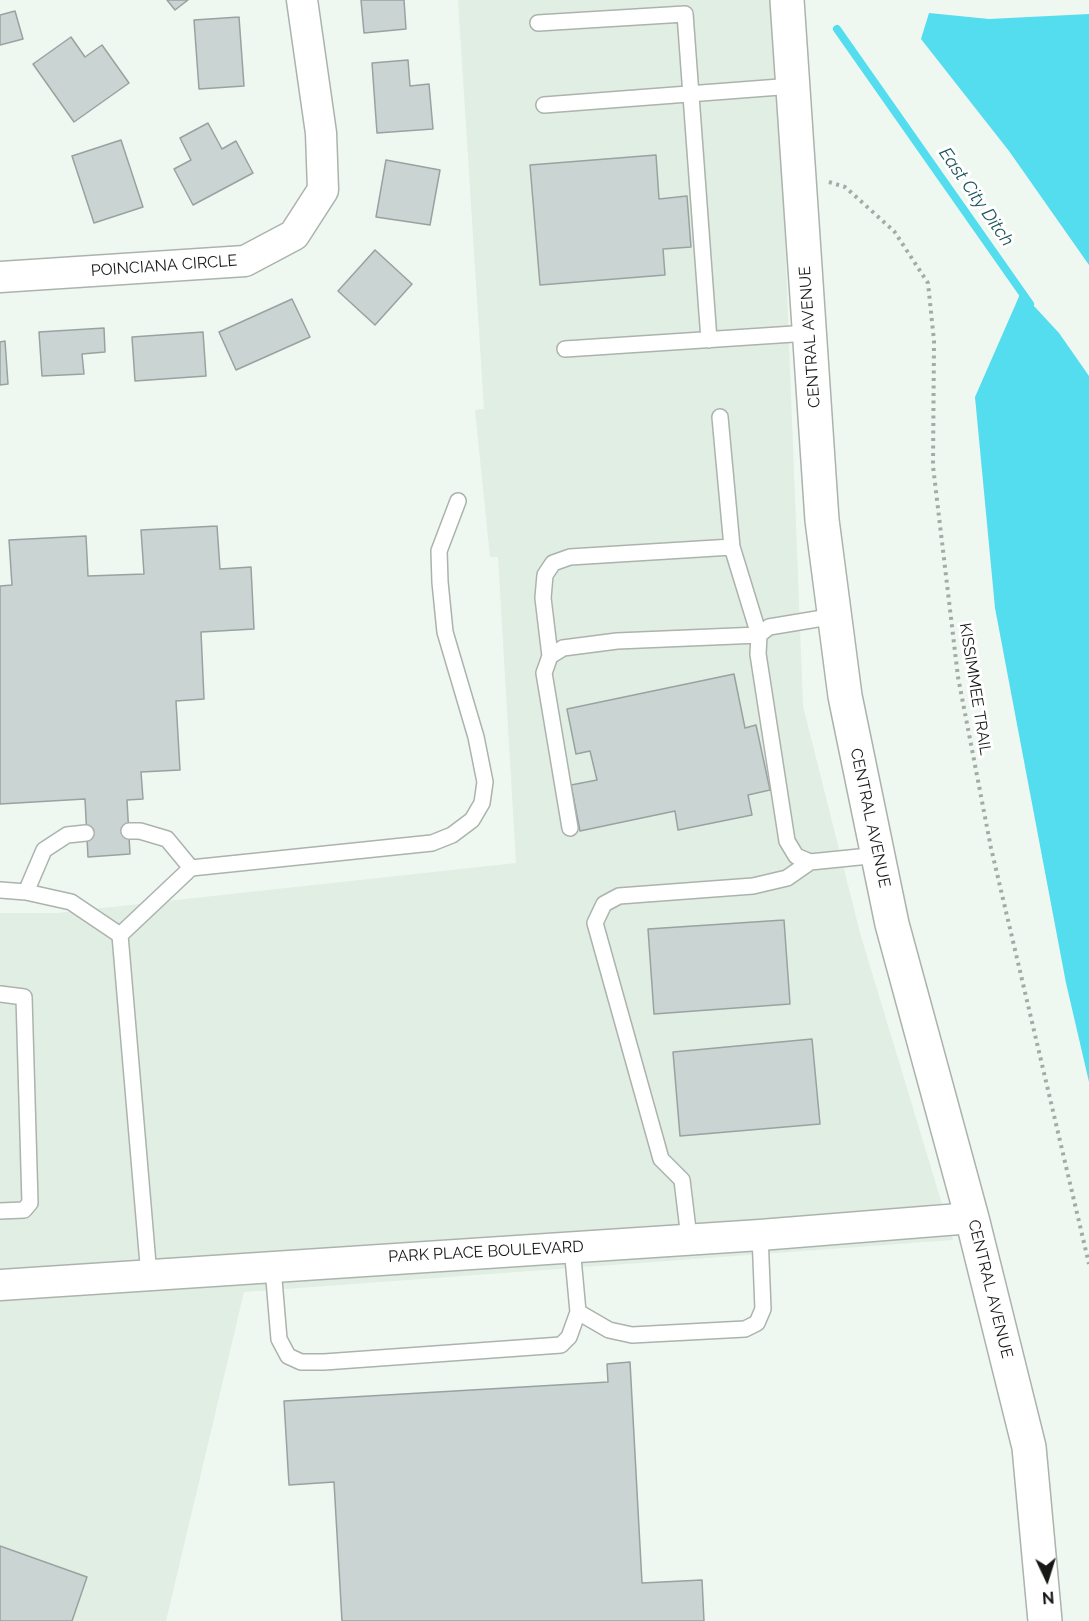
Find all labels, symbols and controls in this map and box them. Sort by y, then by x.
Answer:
water label: East City Ditch [934,143,1018,251]
street label: POINCIANA CIRCLE [90,251,238,281]
street label: CENTRAL AVENUE [795,265,825,409]
street label: KISSIMMEE TRAIL [955,622,995,756]
street label: CENTRAL AVENUE [846,747,894,889]
street label: CENTRAL AVENUE [963,1218,1017,1360]
street label: PARK PLACE BOULEVARD [388,1237,584,1267]
north arrow [1017,1549,1077,1609]
text: N [1042,1588,1055,1607]

